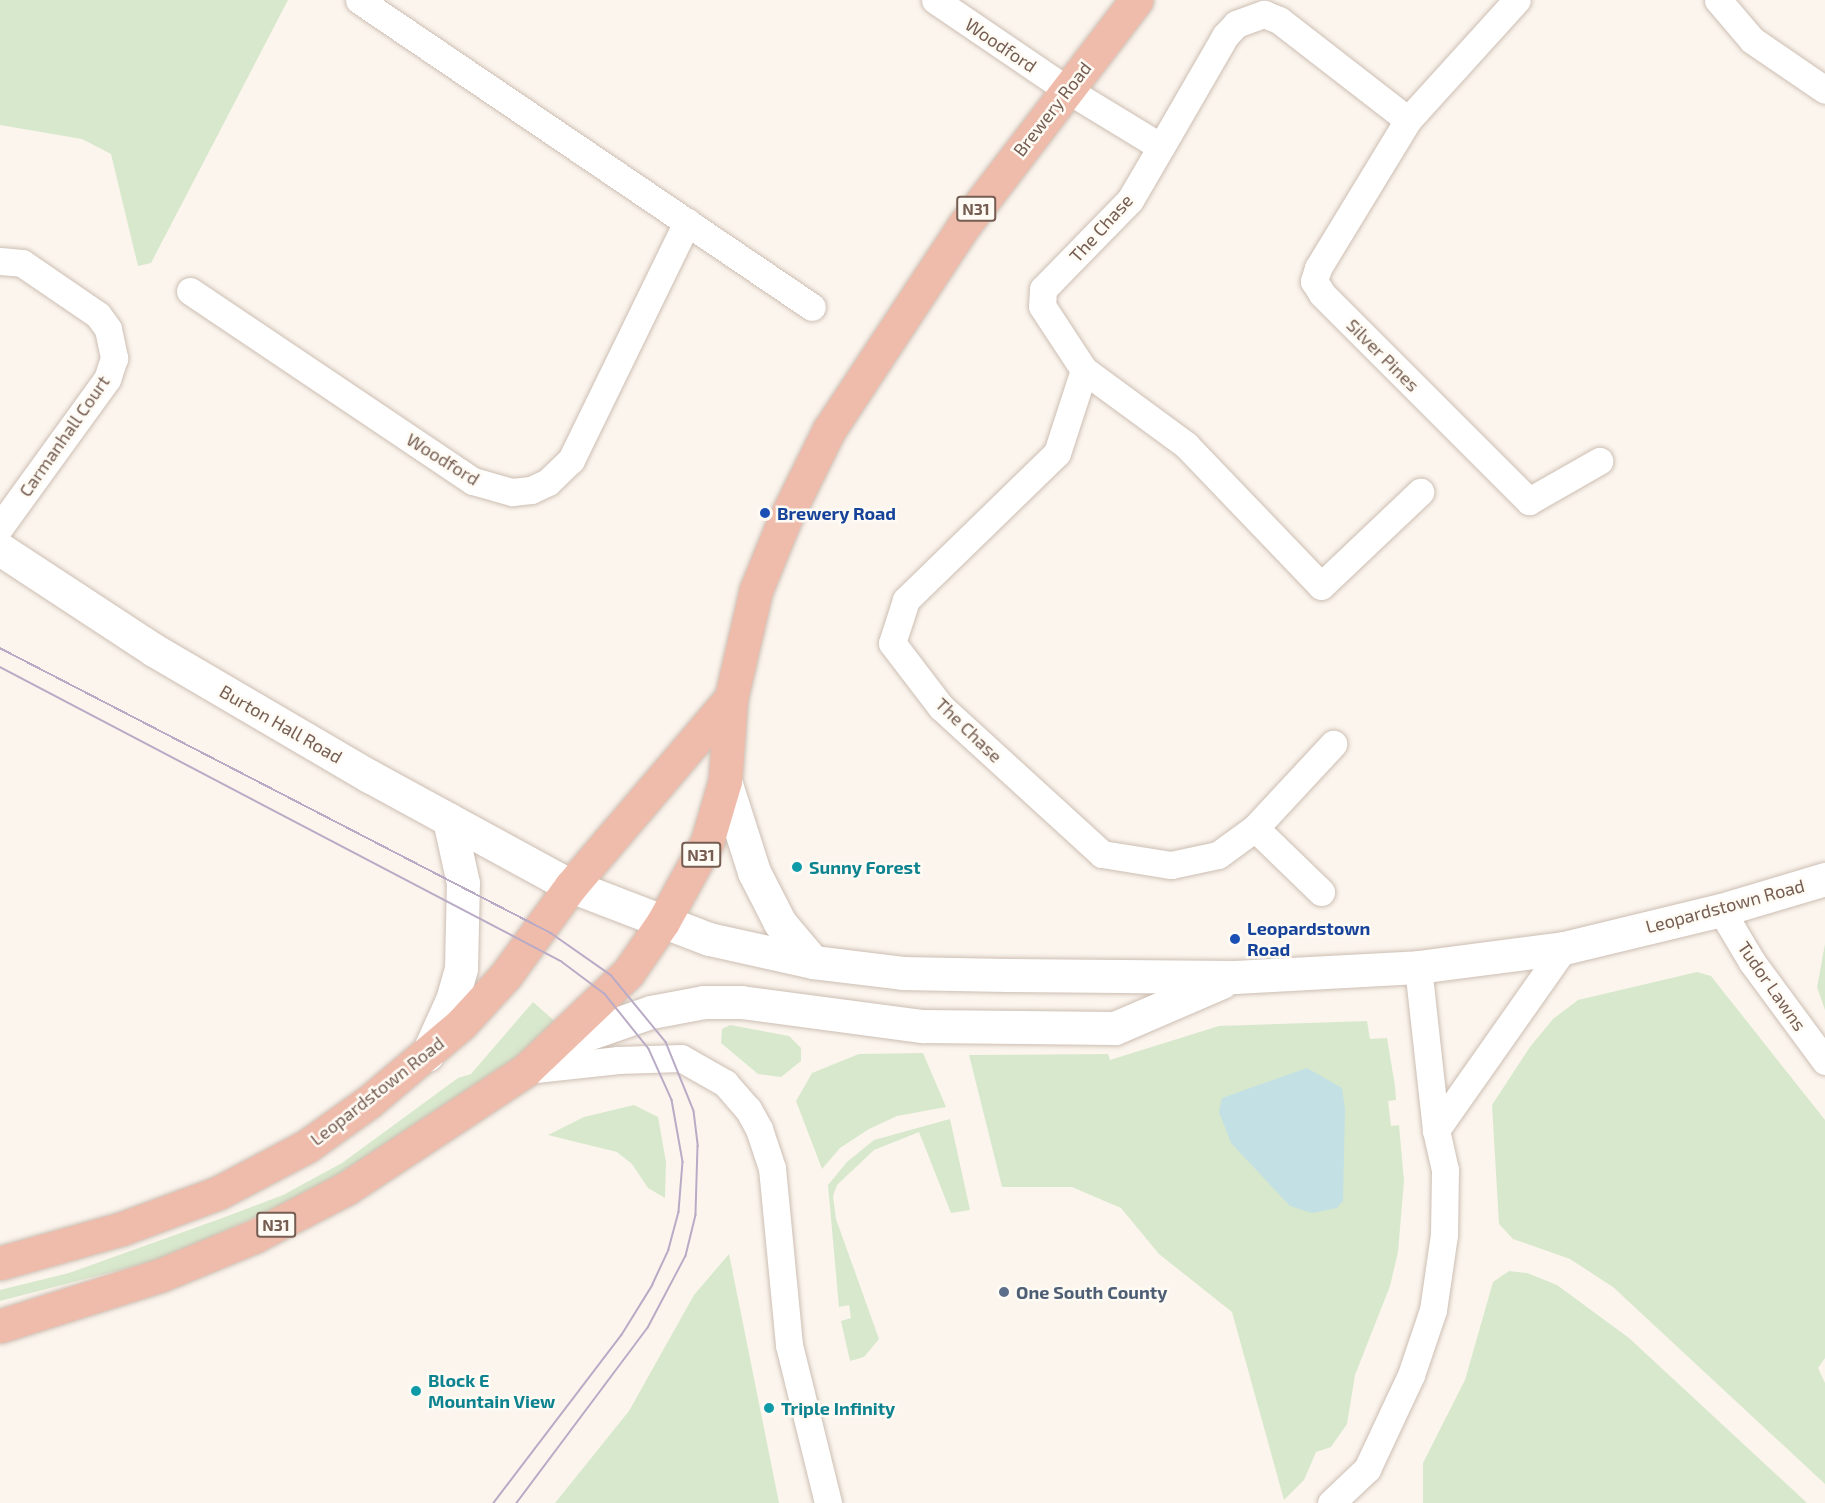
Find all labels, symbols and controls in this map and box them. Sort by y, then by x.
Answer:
street label: Woodford [961,13,1041,77]
street label: Brewery Road [1008,57,1096,161]
street label: The Chase [1065,190,1137,266]
road number: N31 [955,196,997,222]
street label: Silver Pines [1342,314,1424,396]
street label: Carmanhall Court [14,371,114,501]
street label: Woodford [403,428,483,490]
place label: Brewery Road [777,502,896,524]
marker: Brewery Road [758,506,772,520]
street label: Burton Hall Road [216,680,346,768]
street label: The Chase [931,693,1007,767]
road number: N31 [680,842,722,868]
place label: Sunny Forest [809,856,921,878]
marker: Sunny Forest [790,860,804,874]
street label: Leopardstown Road [1643,874,1807,938]
place label: Leopardstown Road [1247,918,1370,960]
marker: Leopardstown Road [1228,932,1242,946]
street label: Tudor Lawns [1733,937,1811,1035]
street label: Leopardstown Road [306,1032,448,1150]
road number: N31 [255,1212,297,1238]
place label: One South County [1016,1281,1167,1303]
marker: One South County [997,1285,1011,1299]
place label: Block E Mountain View [428,1370,556,1412]
marker: Block E Mountain View [409,1384,423,1398]
place label: Triple Infinity [781,1397,895,1419]
marker: Triple Infinity [762,1401,776,1415]

